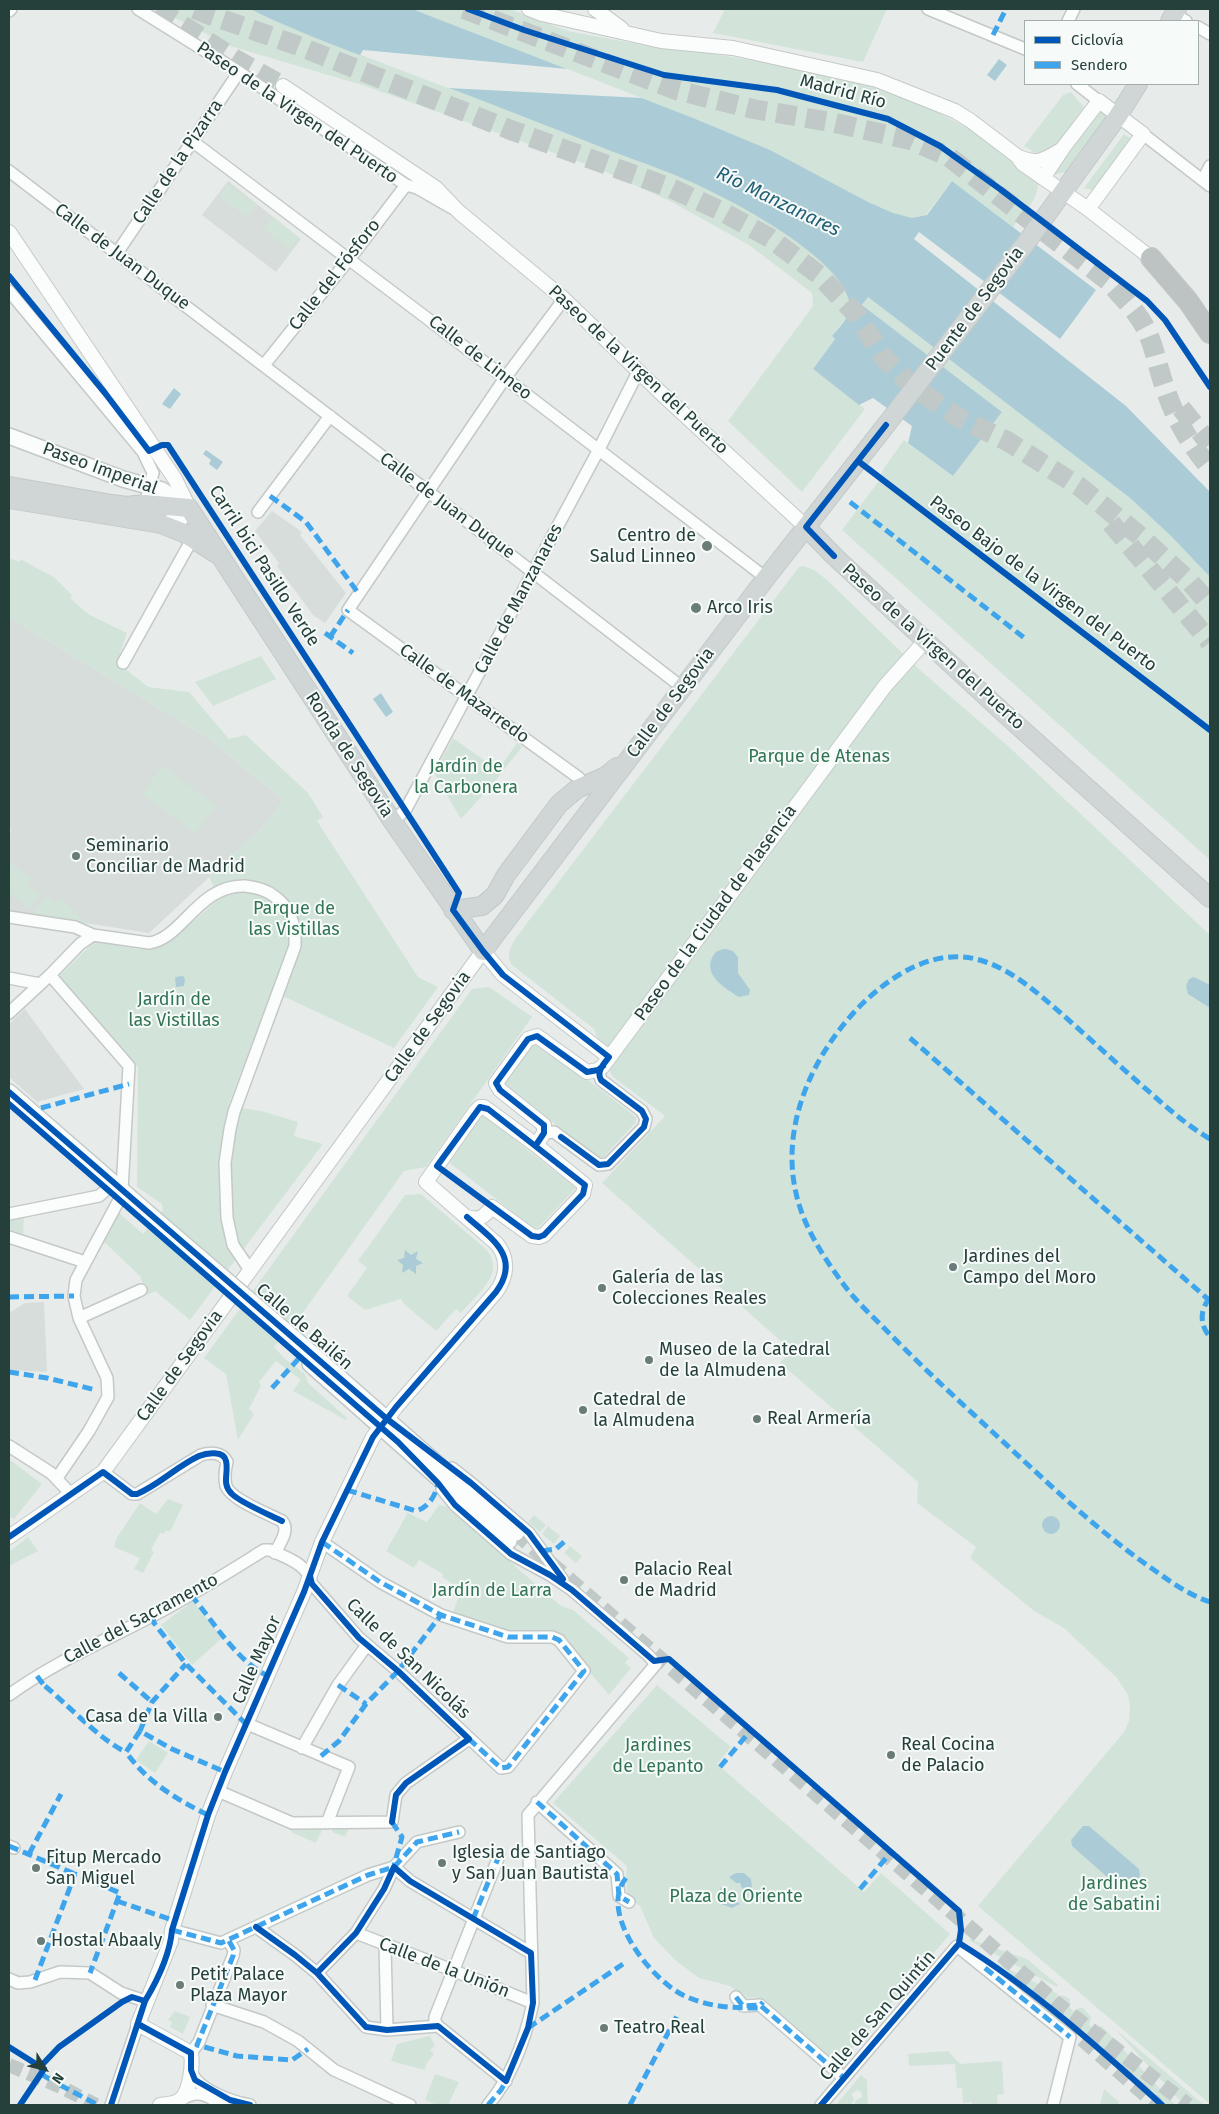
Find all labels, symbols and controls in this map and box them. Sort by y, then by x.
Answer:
legend [1024,20,1199,85]
text: Ciclovía [1071,31,1124,49]
street label: Paseo de la Virgen del Puerto [192,37,402,189]
text: Sendero [1071,56,1127,74]
street label: Madrid Río [797,70,889,114]
street label: Calle de la Pizarra [128,96,228,228]
water label: Río Manzanares [712,162,844,242]
street label: Calle de Juan Duque [50,199,194,315]
street label: Calle del Fósforo [285,215,385,335]
street label: Puente de Segovia [921,243,1029,375]
street label: Paseo de la Virgen del Puerto [544,281,732,459]
street label: Calle de Linneo [424,311,536,405]
street label: Paseo Imperial [40,438,160,500]
street label: Calle de Juan Duque [375,448,519,564]
street label: Carril bici Pasillo Verde [204,481,324,651]
street label: Paseo Bajo de la Virgen del Puerto [925,491,1161,677]
street label: Calle de Manzanares [470,520,568,678]
place label: Centro de Salud Linneo [590,525,696,568]
marker: Centro de Salud Linneo [700,539,714,553]
street label: Paseo de la Virgen del Puerto [837,559,1029,735]
place label: Arco Iris [707,597,773,619]
marker: Arco Iris [689,601,703,615]
street label: Calle de Mazarredo [395,640,533,748]
street label: Calle de Segovia [622,643,720,763]
street label: Ronda de Segovia [300,688,398,822]
park label: Parque de Atenas [748,746,890,768]
park label: Jardín de la Carbonera [414,756,518,799]
street label: Paseo de la Ciudad de Plasencia [630,801,802,1025]
place label: Seminario Conciliar de Madrid [86,835,245,878]
marker: Seminario Conciliar de Madrid [70,850,82,862]
park label: Parque de las Vistillas [248,898,340,941]
street label: Calle de Segovia [380,967,476,1087]
park label: Jardín de las Vistillas [128,989,220,1032]
place label: Jardines del Campo del Moro [963,1246,1096,1288]
marker: Jardines del Campo del Moro [947,1261,959,1273]
place label: Galería de las Colecciones Reales [612,1267,766,1310]
street label: Calle de Bailén [251,1279,357,1375]
marker: Galería de las Colecciones Reales [596,1282,608,1294]
street label: Calle de Segovia [132,1306,228,1426]
place label: Museo de la Catedral de la Almudena [659,1339,830,1382]
marker: Museo de la Catedral de la Almudena [643,1354,655,1366]
place label: Catedral de la Almudena [593,1389,695,1432]
marker: Catedral de la Almudena [577,1404,589,1416]
place label: Real Armería [767,1408,871,1430]
marker: Real Armería [751,1413,763,1425]
place label: Palacio Real de Madrid [634,1559,732,1602]
street label: Calle del Sacramento [60,1569,222,1669]
marker: Palacio Real de Madrid [618,1574,630,1586]
park label: Jardín de Larra [432,1580,552,1602]
street label: Calle de San Nicolás [341,1594,475,1724]
street label: Calle Mayor [228,1613,286,1707]
place label: Casa de la Villa [85,1706,208,1728]
marker: Casa de la Villa [212,1711,224,1723]
place label: Real Cocina de Palacio [901,1734,995,1776]
park label: Jardines de Lepanto [612,1735,704,1778]
marker: Real Cocina de Palacio [885,1749,897,1761]
place label: Iglesia de Santiago y San Juan Bautista [452,1842,609,1885]
place label: Fitup Mercado San Miguel [46,1847,161,1890]
marker: Iglesia de Santiago y San Juan Bautista [436,1857,448,1869]
marker: Fitup Mercado San Miguel [30,1862,42,1874]
park label: Jardines de Sabatini [1068,1873,1160,1916]
park label: Plaza de Oriente [669,1886,803,1908]
place label: Hostal Abaaly [51,1930,162,1952]
street label: Calle de la Unión [376,1933,512,2003]
marker: Hostal Abaaly [35,1935,47,1947]
street label: Calle de San Quintín [816,1946,940,2086]
place label: Petit Palace Plaza Mayor [190,1964,287,2006]
marker: Petit Palace Plaza Mayor [174,1979,186,1991]
place label: Teatro Real [614,2017,705,2039]
marker: Teatro Real [598,2022,610,2034]
north arrow [20,2044,70,2094]
text: N [48,2069,67,2087]

